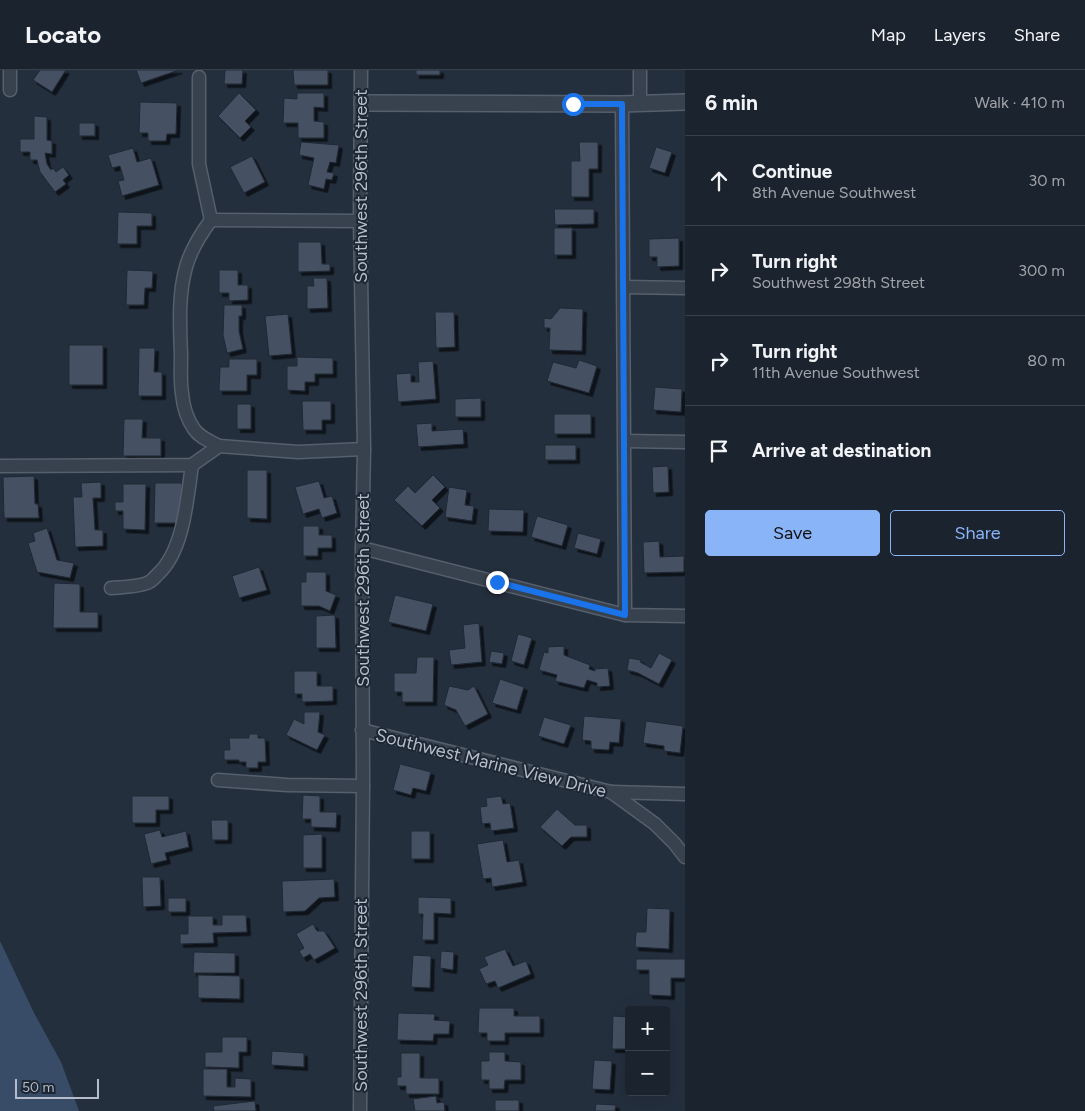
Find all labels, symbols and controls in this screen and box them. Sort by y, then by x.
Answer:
text: Locato [25,20,101,49]
text: Map [871,24,906,46]
text: Layers [934,24,986,46]
text: Share [1014,24,1060,46]
street label: Southwest 296th Street [350,89,372,283]
text: 6 min [705,90,758,115]
route start [562,93,585,116]
text: Walk · 410 m [975,93,1065,112]
text: Continue [752,160,832,183]
icon: ahead [705,167,733,195]
text: 30 m [1028,171,1065,190]
text: 8th Avenue Southwest [752,183,916,202]
text: Turn right [752,250,838,273]
icon: right [705,257,733,285]
text: 300 m [1018,261,1065,280]
text: Southwest 298th Street [752,273,925,292]
text: Turn right [752,340,838,363]
icon: right [705,347,733,375]
text: 80 m [1027,351,1065,370]
text: 11th Avenue Southwest [752,363,920,382]
icon: arrive [705,437,733,465]
text: Arrive at destination [752,439,931,462]
street label: Southwest 296th Street [352,493,374,687]
button: Save [705,510,880,556]
button: Share [890,510,1065,556]
route end [486,571,509,594]
street label: Southwest Marine View Drive [373,724,609,802]
street label: Southwest 296th Street [350,898,372,1092]
map controls [625,1006,670,1096]
button: + [625,1006,670,1051]
button: − [625,1051,670,1096]
scale bar [15,1076,99,1099]
text: 50 m [22,1079,54,1096]

